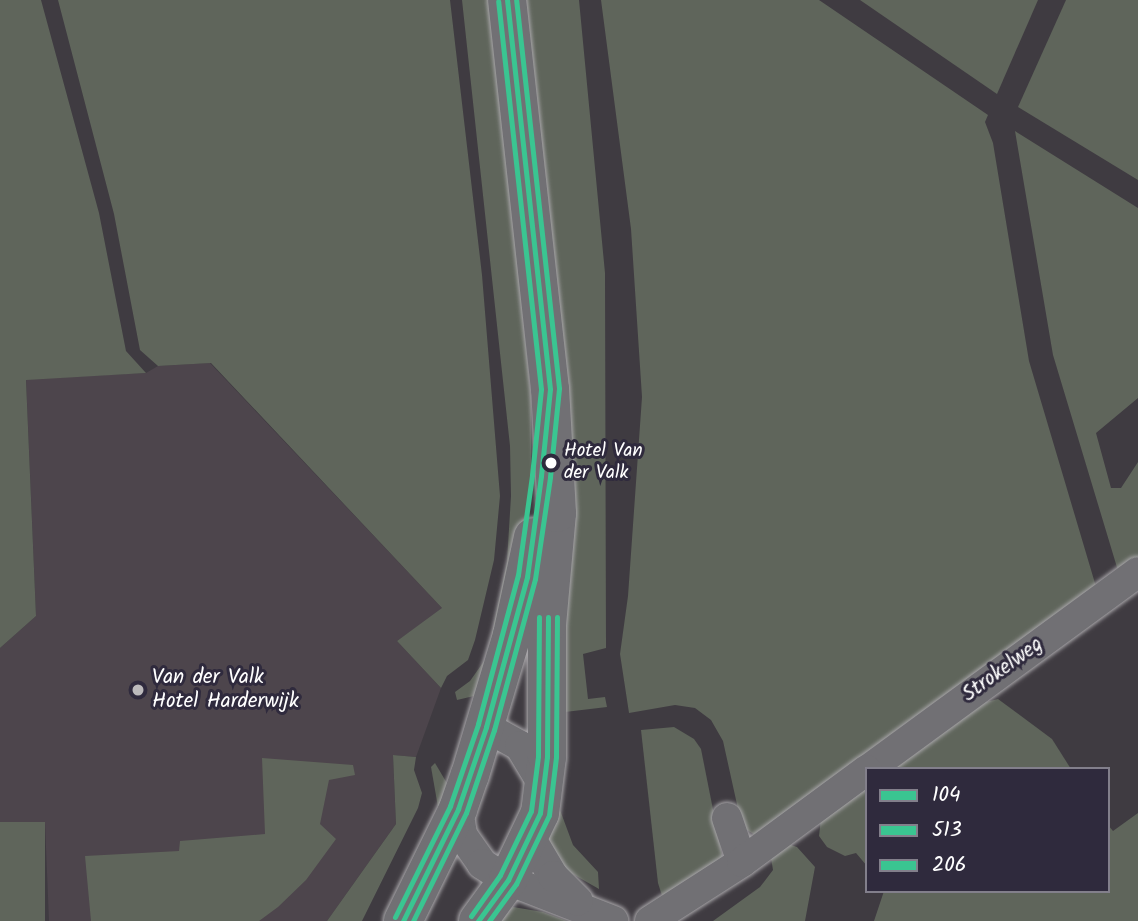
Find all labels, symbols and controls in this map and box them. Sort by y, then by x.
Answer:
place label: Hotel Van der Valk [564,441,643,485]
marker: Hotel Van der Valk [544,456,558,470]
street label: Strokelweg [958,632,1048,708]
place label: Van der Valk Hotel Harderwijk [152,665,299,715]
marker: Van der Valk Hotel Harderwijk [130,682,146,698]
legend [865,767,1110,893]
text: 104 [932,779,961,812]
text: 513 [932,814,962,847]
text: 206 [932,849,966,882]

